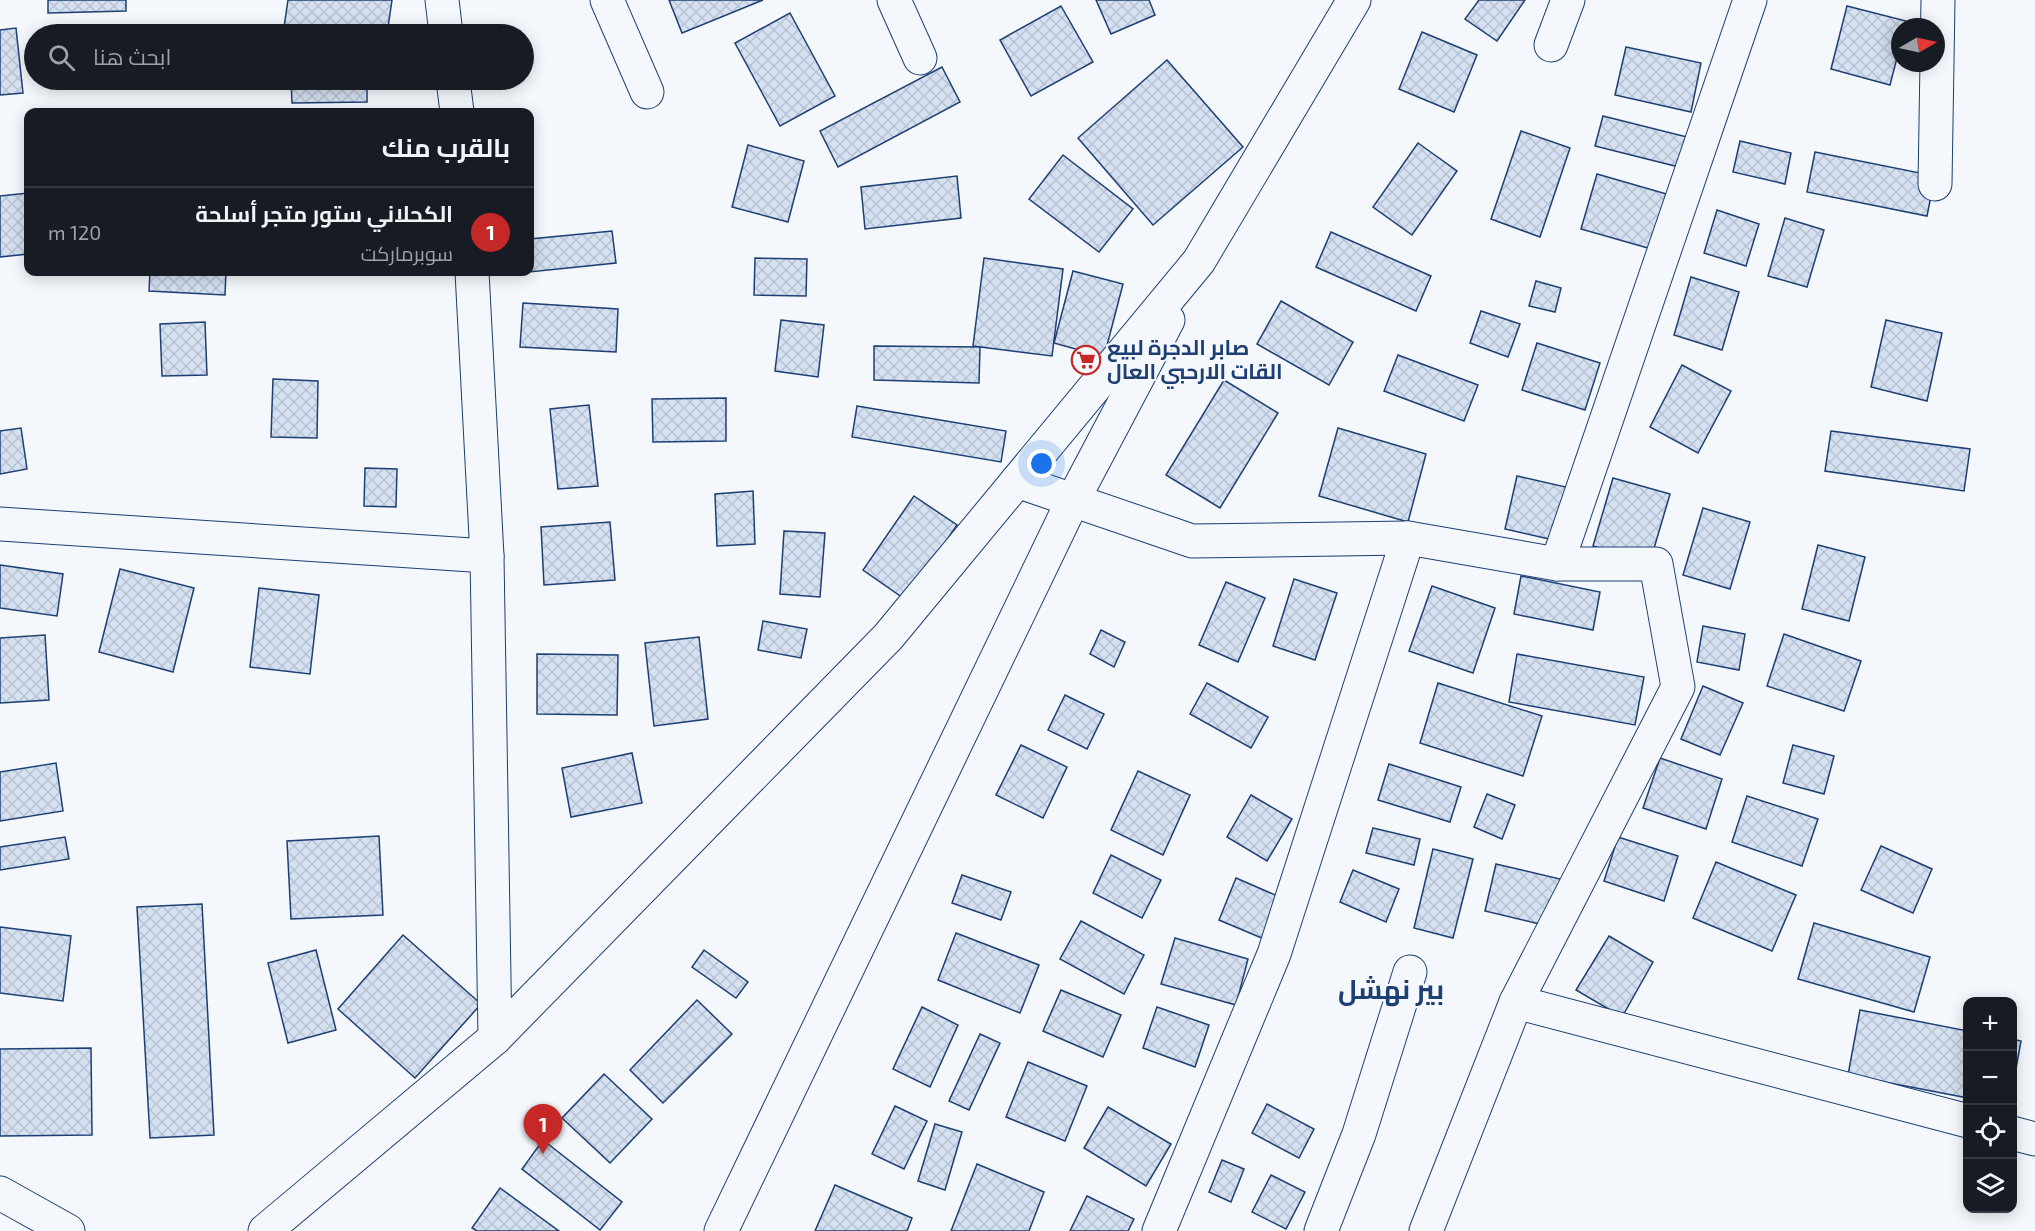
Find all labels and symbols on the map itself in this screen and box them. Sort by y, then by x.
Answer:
north arrow [1891,18,1945,72]
place label: صابر الدجرة لبيع القات الارحبي العال [1107,334,1283,389]
supermarket icon: صابر الدجرة لبيع القات الارحبي العال [1070,344,1102,376]
your location [1027,449,1056,478]
district label: بير نهشل [1338,972,1444,1007]
pin: 1 [524,1104,562,1154]

